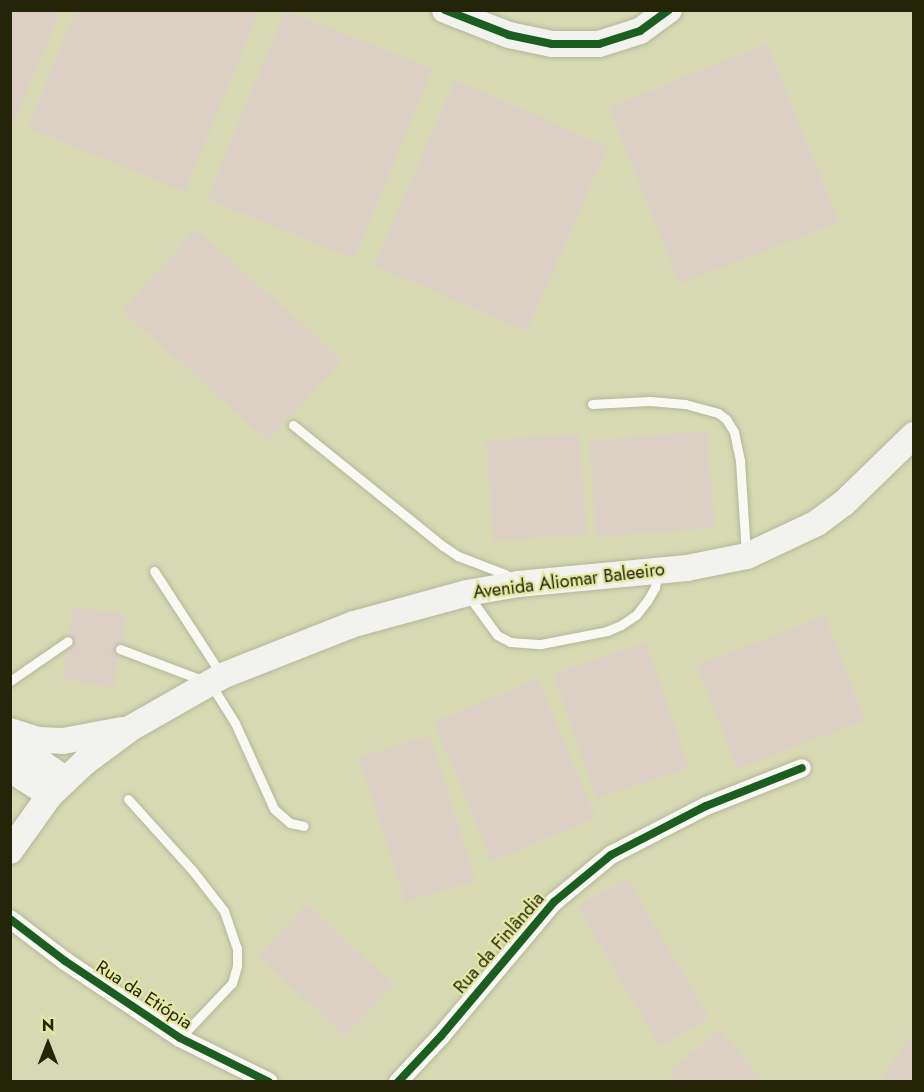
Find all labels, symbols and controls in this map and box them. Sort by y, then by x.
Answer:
street label: Avenida Aliomar Baleeiro [472,559,666,603]
street label: Rua da Finlândia [449,888,549,998]
street label: Rua da Etiópia [92,956,196,1034]
north arrow [18,1014,78,1074]
text: N [42,1014,54,1037]

